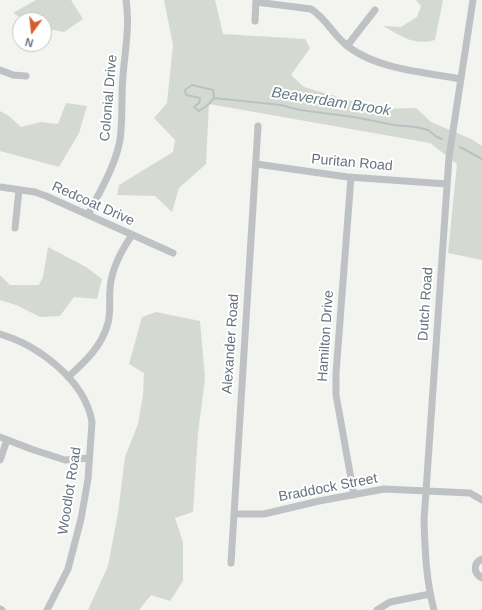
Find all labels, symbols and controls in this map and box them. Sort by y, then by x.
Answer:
north arrow [12,12,52,52]
text: N [24,36,35,49]
street label: Colonial Drive [97,54,121,142]
water label: Beaverdam Brook [270,84,392,120]
street label: Puritan Road [311,151,393,175]
street label: Redcoat Drive [49,178,137,230]
street label: Dutch Road [415,267,437,341]
street label: Hamilton Drive [314,290,338,382]
street label: Alexander Road [219,293,243,395]
street label: Woodlot Road [55,446,85,536]
street label: Braddock Street [277,470,379,506]

